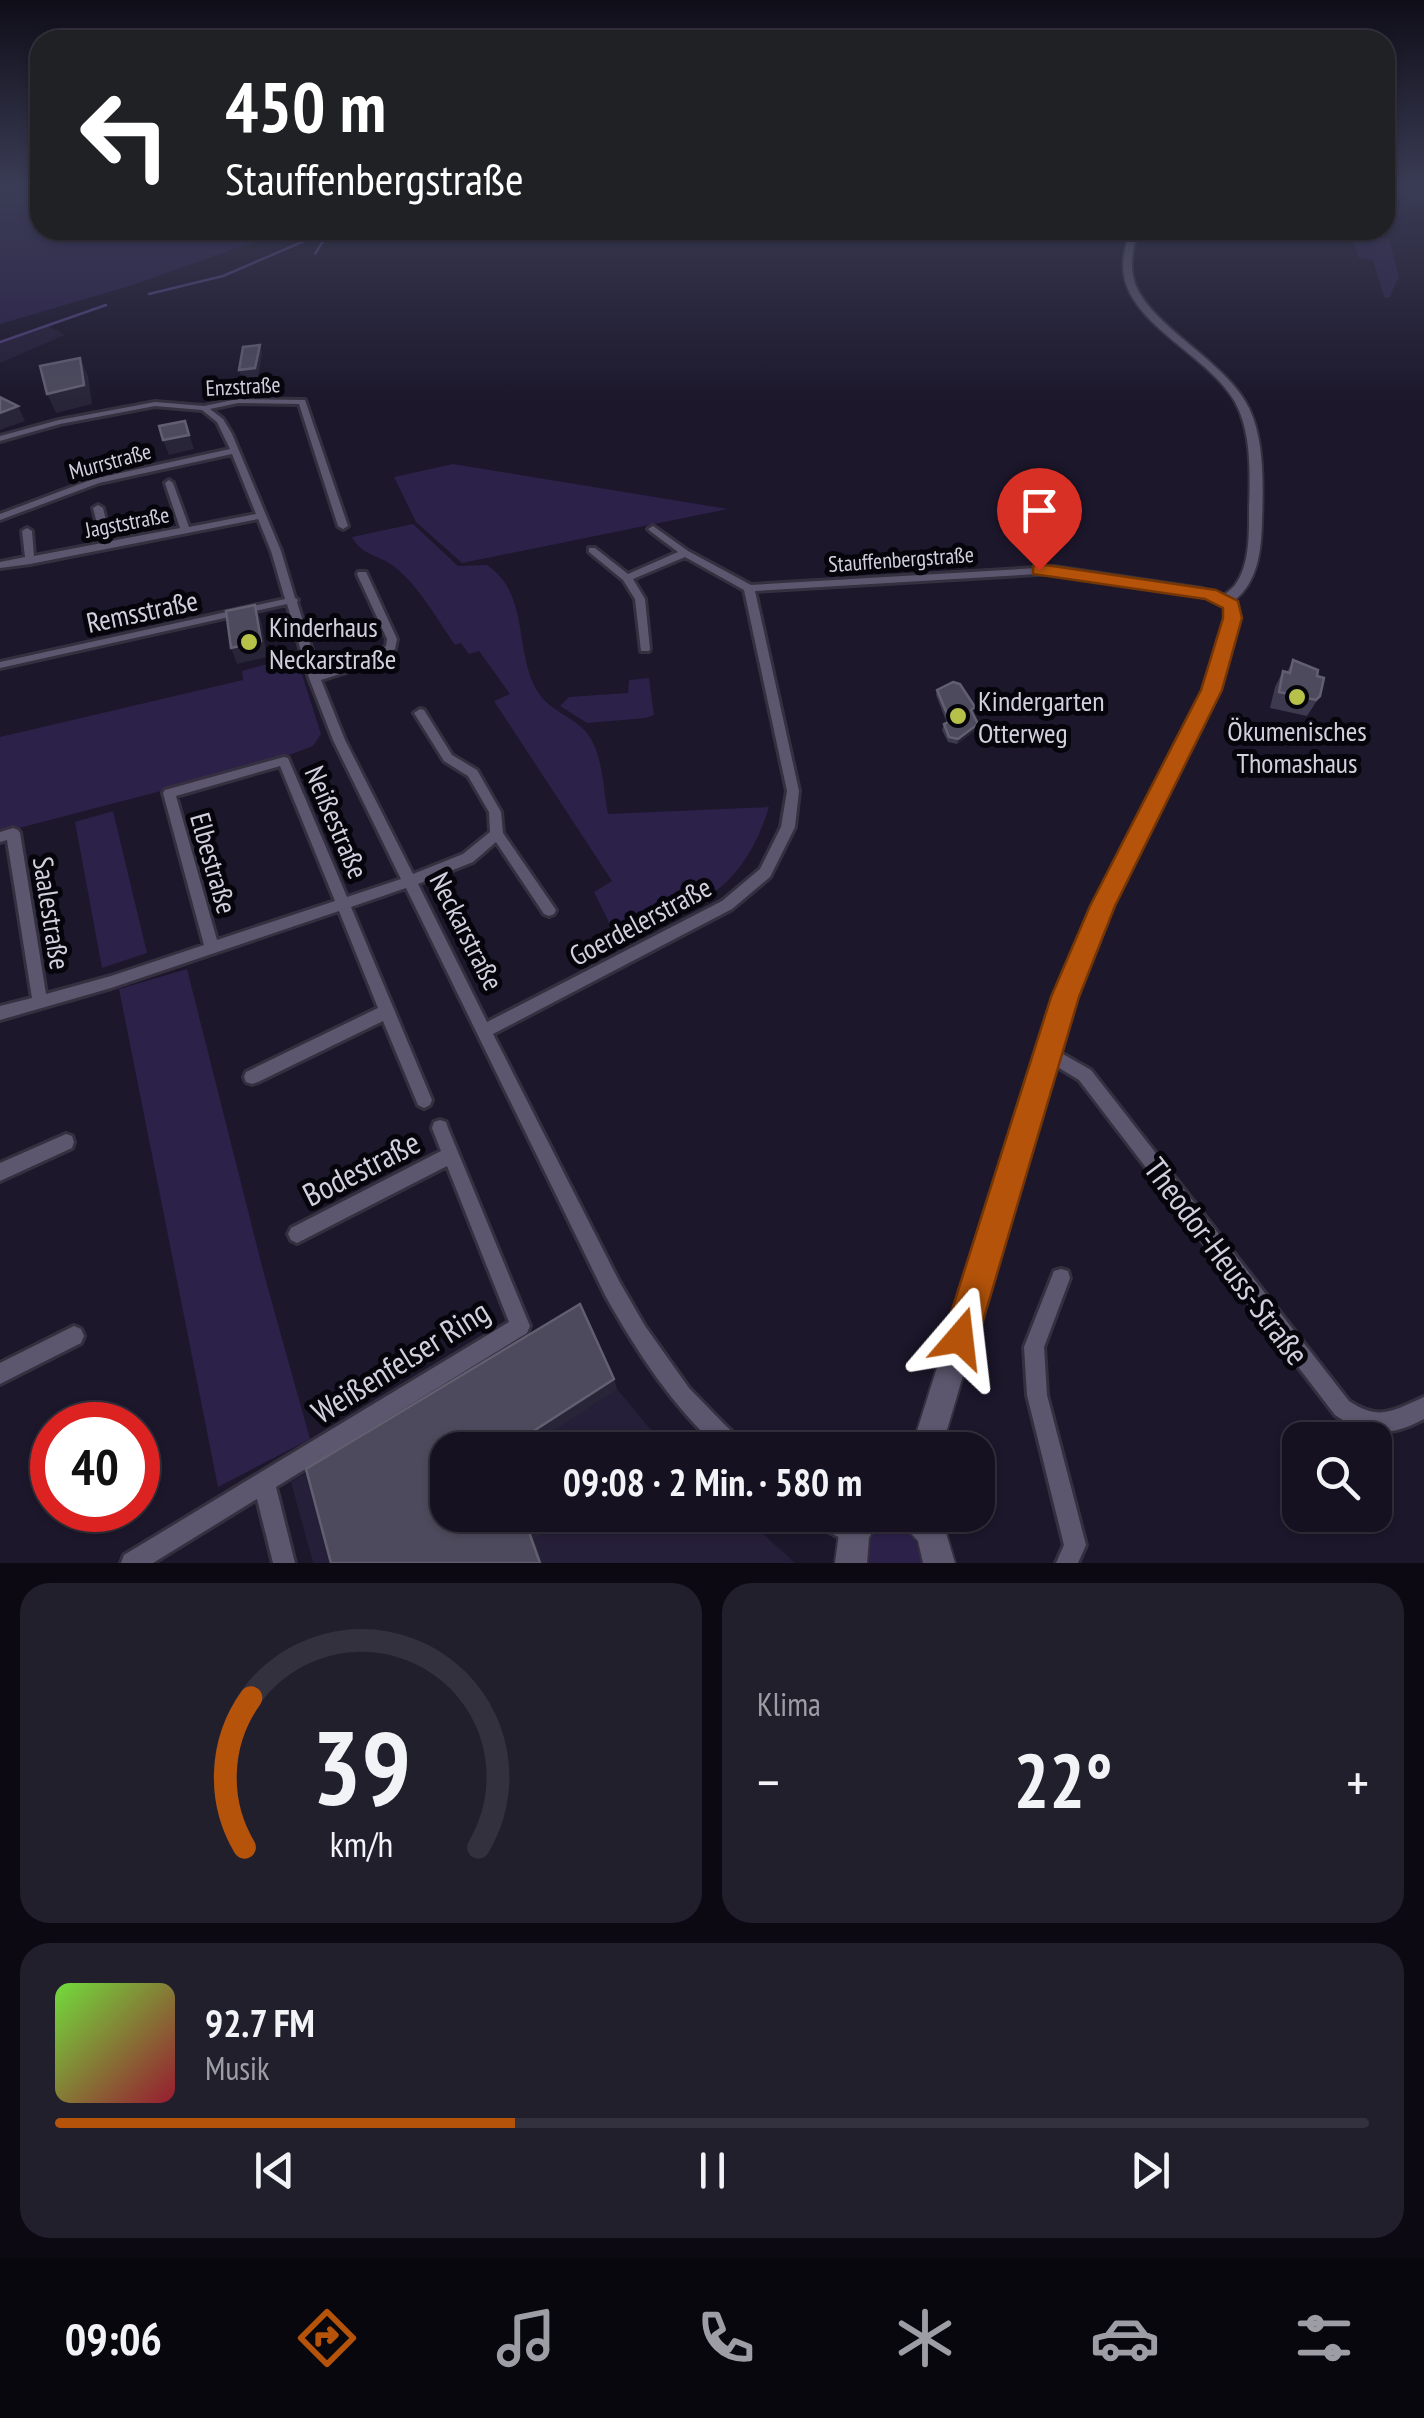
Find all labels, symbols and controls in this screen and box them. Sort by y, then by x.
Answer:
text: 450 m [225,61,386,151]
icon: left [60,70,190,200]
text: Stauffenbergstraße [225,149,524,207]
street label: Enzstraße [205,370,281,402]
street label: Murrstraße [66,437,154,485]
pin [997,468,1082,571]
icon: arrive [1012,483,1067,538]
street label: Jagststraße [82,500,172,544]
street label: Stauffenbergstraße [827,540,975,578]
street label: Remsstraße [83,581,201,641]
place label: Kinderhaus Neckarstraße [269,608,396,677]
marker: Kinderhaus Neckarstraße [238,631,260,653]
place label: Kindergarten Otterweg [978,682,1105,751]
marker: Ökumenisches Thomashaus [1286,686,1308,708]
marker: Kindergarten Otterweg [947,705,969,727]
place label: Ökumenisches Thomashaus [1227,712,1367,781]
street label: Neißestraße [297,760,377,884]
street label: Elbestraße [182,808,246,918]
street label: Saalestraße [25,854,79,972]
street label: Neckarstraße [422,866,512,996]
street label: Goerdelerstraße [563,868,717,974]
street label: Bodestraße [295,1121,427,1215]
street label: Theodor-Heuss-Straße [1135,1149,1319,1373]
position arrow [908,1286,1012,1390]
street label: Weißenfelser Ring [303,1290,497,1432]
speed limit sign: 40 [30,1402,160,1532]
map controls [1282,1422,1392,1532]
button: search [1282,1422,1392,1532]
text: 09:08 · 2 Min. · 580 m [563,1457,862,1506]
text: Klima [757,1683,821,1725]
text: 39 [311,1699,411,1834]
text: 22° [1013,1732,1113,1829]
text: − [757,1746,780,1817]
text: + [1346,1746,1369,1817]
text: km/h [329,1821,393,1867]
text: 92.7 FM [205,1998,315,2047]
text: Musik [205,2047,269,2089]
icon: previous [247,2143,302,2198]
icon: pause [685,2143,740,2198]
icon: next [1123,2143,1178,2198]
icon: directions [292,2303,362,2373]
icon: music [491,2303,561,2373]
icon: phone [691,2303,761,2373]
icon: climate [890,2303,960,2373]
icon: car [1090,2303,1160,2373]
icon: filters [1289,2303,1359,2373]
text: 09:06 [65,2309,162,2367]

